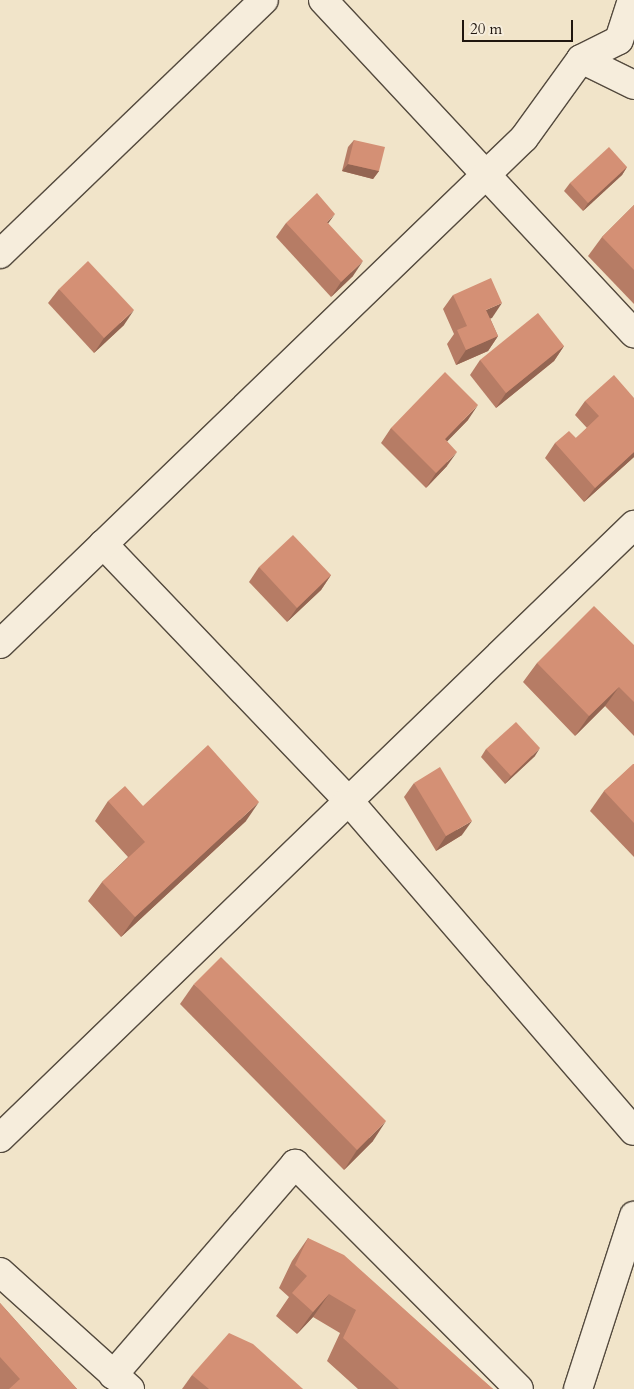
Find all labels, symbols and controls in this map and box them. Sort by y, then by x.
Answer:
scale bar [464,10,575,42]
text: 20 m [470,19,502,39]

